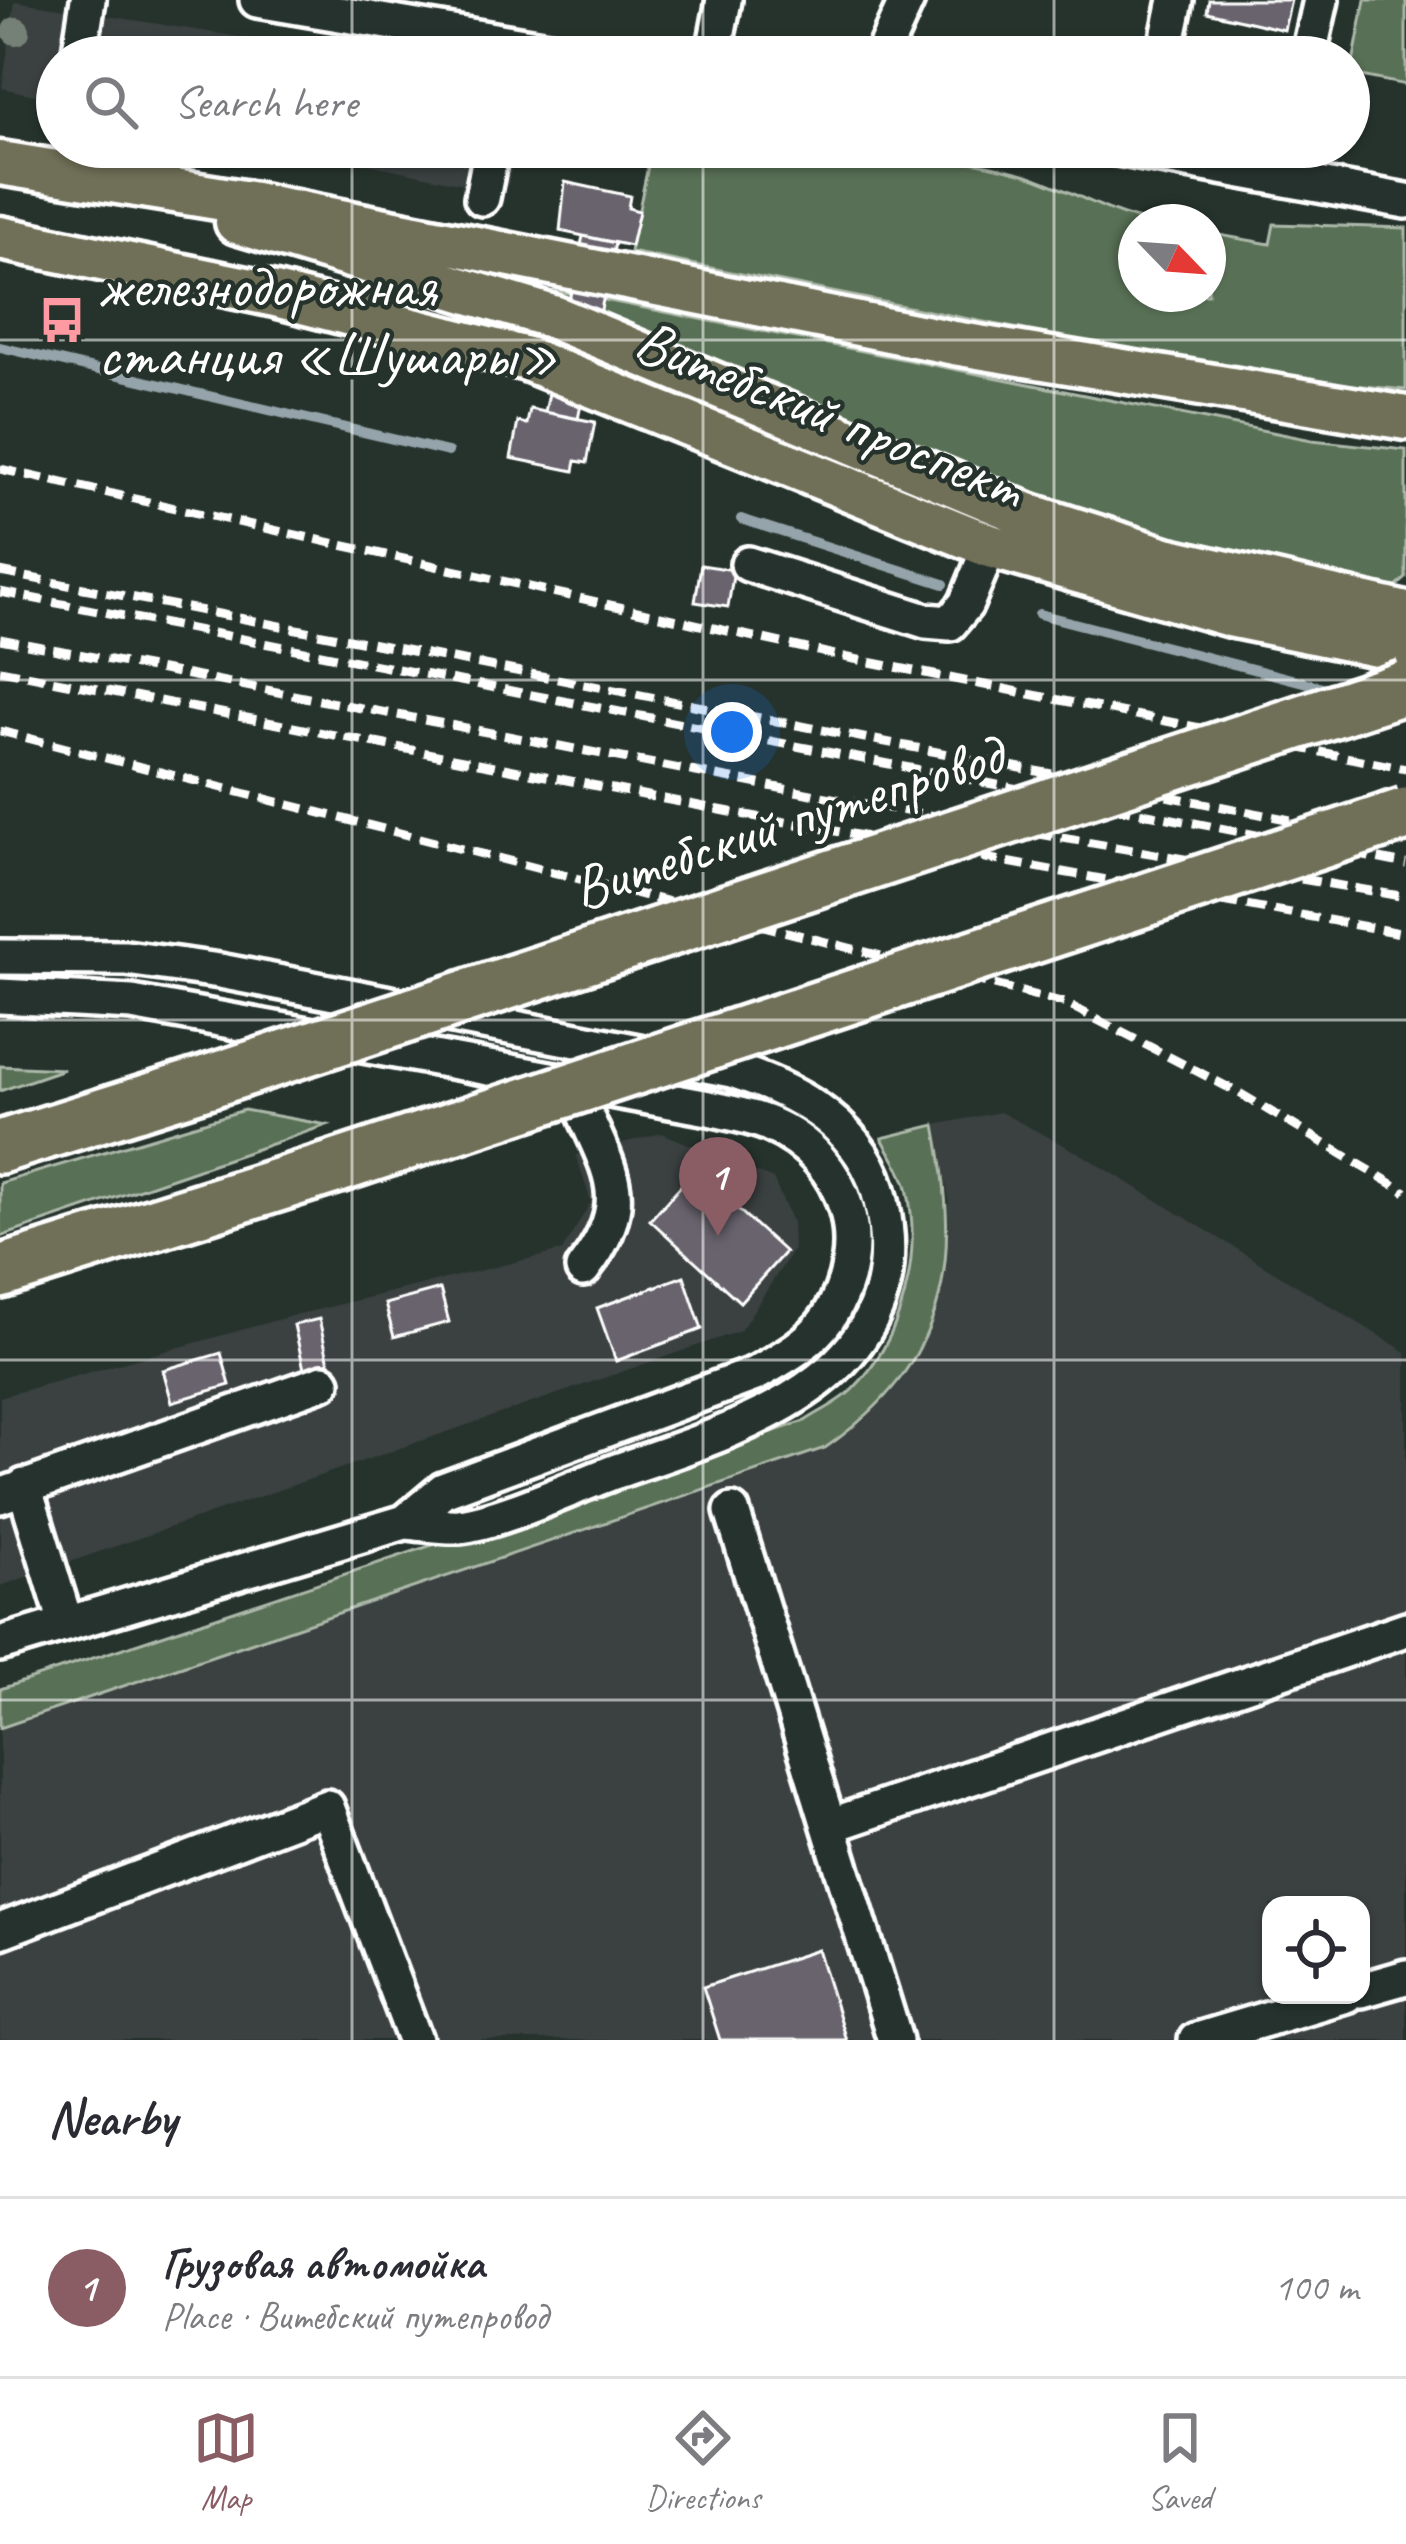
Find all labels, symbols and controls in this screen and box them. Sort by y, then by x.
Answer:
search box [36,36,1370,168]
icon: search [78,69,144,135]
text: Search here [174,74,357,131]
north arrow [1118,204,1226,312]
place label: железнодорожная станция «Шушары» [98,248,558,393]
bus stop icon: железнодорожная станция «Шушары» [37,295,87,345]
street label: Витебский проспект [625,301,1037,527]
your location [702,702,762,762]
street label: Витебский путепровод [562,714,1018,926]
pin: 1 [679,1137,757,1236]
map controls [1262,1896,1370,2004]
button: locate [1262,1896,1370,2004]
text: Nearby [48,2086,176,2150]
text: Грузовая автомойка [162,2235,484,2292]
text: 1 [78,2263,96,2312]
text: 100 m [1274,2263,1358,2312]
text: Place · Витебский путепровод [162,2292,548,2341]
tab: Map [193,2405,259,2519]
tab: Directions [646,2405,760,2519]
tab: Saved [1147,2405,1213,2519]

